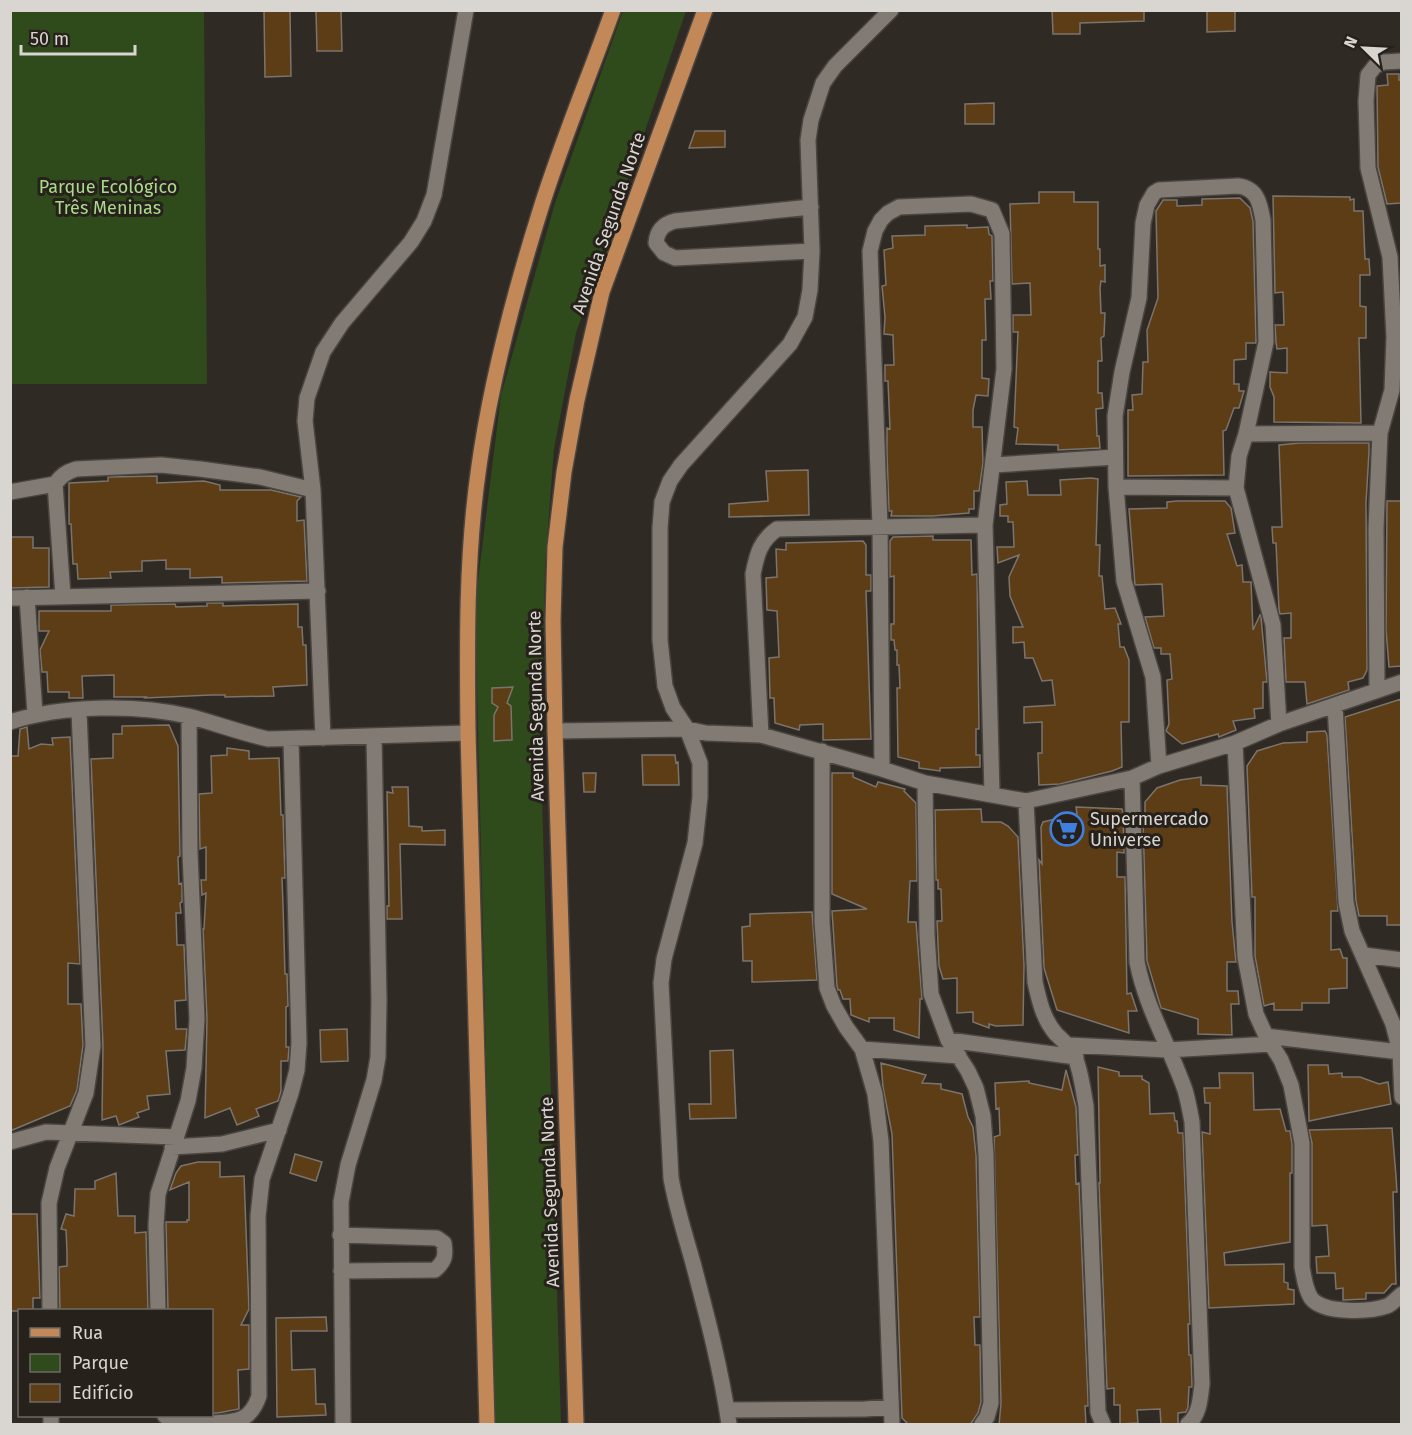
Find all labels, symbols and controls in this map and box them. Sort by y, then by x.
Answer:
scale bar [21,18,135,56]
north arrow [1334,18,1394,78]
text: 50 m [30,28,69,50]
text: N [1340,33,1362,51]
street label: Avenida Segunda Norte [568,129,650,317]
park label: Parque Ecológico Três Meninas [39,176,177,219]
street label: Avenida Segunda Norte [523,610,549,802]
place label: Supermercado Universe [1090,808,1209,851]
supermarket icon: Supermercado Universe [1049,811,1085,847]
street label: Avenida Segunda Norte [536,1096,564,1288]
legend [18,1309,213,1417]
text: Rua [72,1322,103,1344]
text: Parque [72,1352,129,1374]
text: Edifício [72,1382,134,1404]

